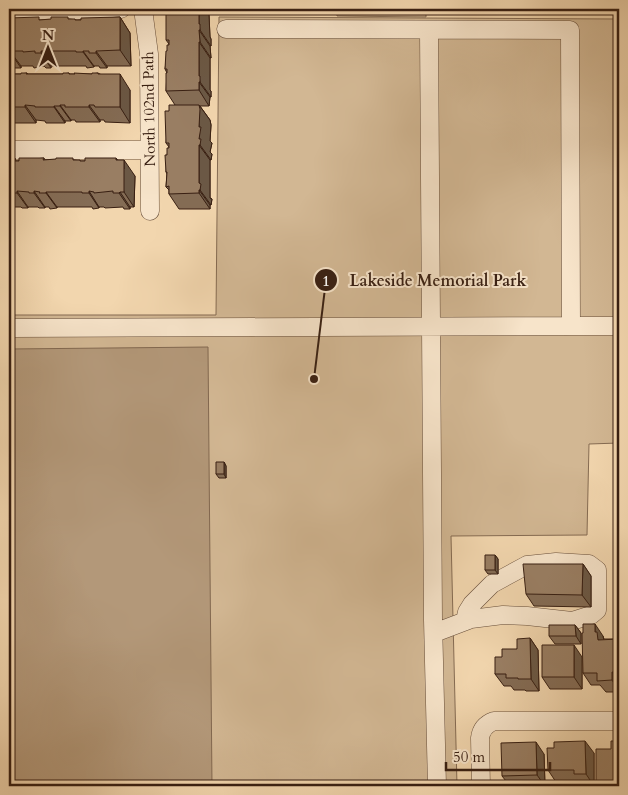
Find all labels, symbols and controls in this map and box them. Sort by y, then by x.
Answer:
north arrow [22,22,72,72]
text: N [42,26,54,45]
street label: North 102nd Path [138,50,160,167]
callout: Lakeside Memorial Park [314,265,536,296]
text: Lakeside Memorial Park [349,270,527,292]
text: 1 [322,271,330,291]
scale bar [446,740,549,772]
text: 50 m [453,747,485,767]

